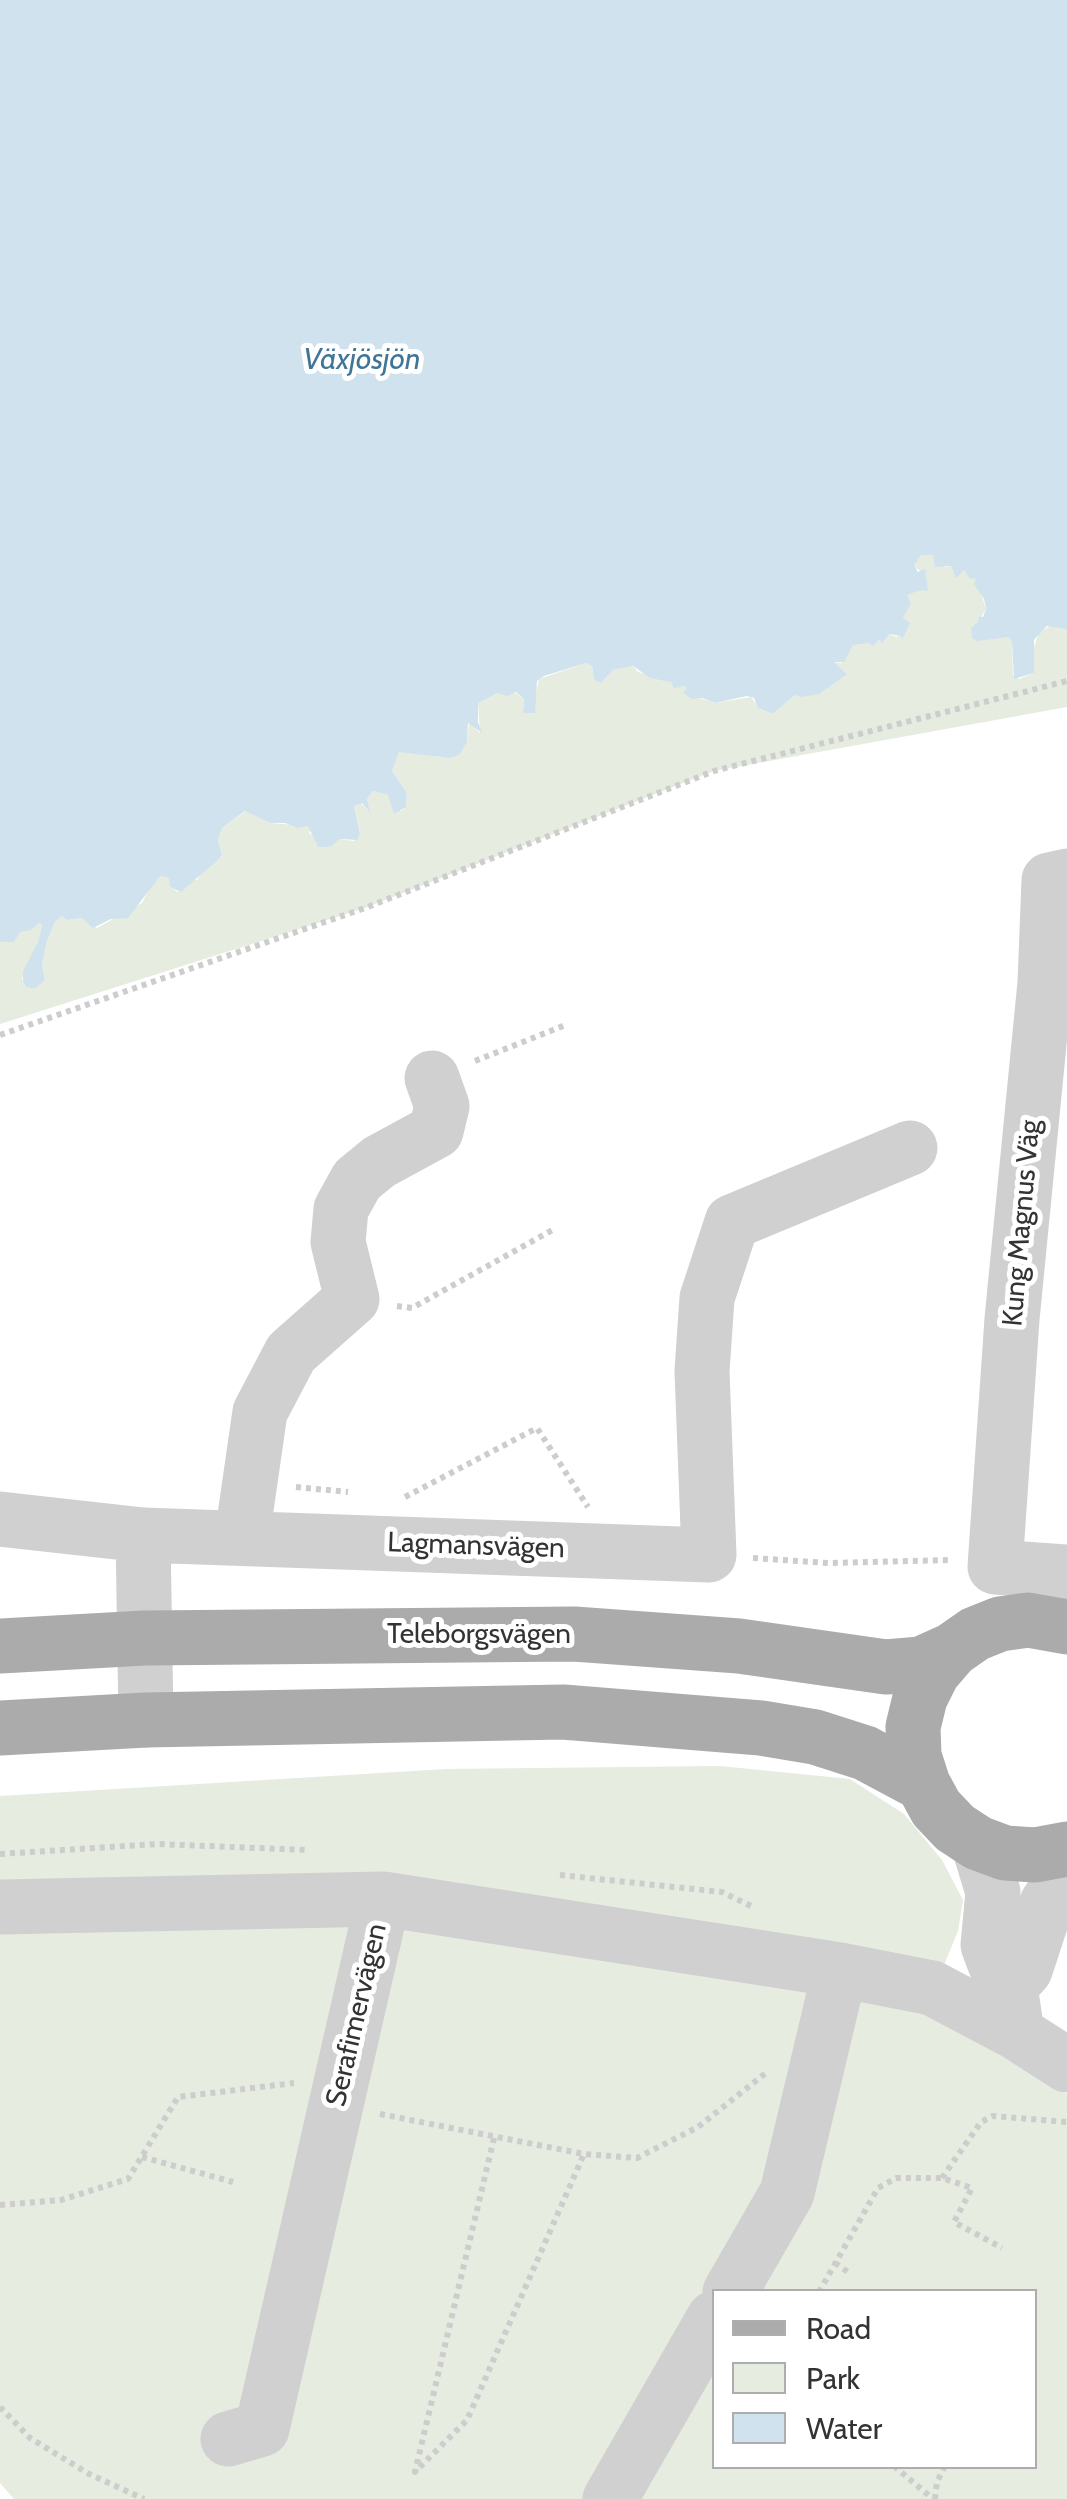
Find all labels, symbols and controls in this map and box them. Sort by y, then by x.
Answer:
water label: Växjösjön [304,342,420,378]
street label: Kung Magnus Väg [996,1118,1048,1328]
street label: Lagmansvägen [387,1526,565,1566]
street label: Teleborgsvägen [387,1618,571,1652]
street label: Serafimervägen [320,1920,394,2110]
legend [712,2289,1037,2469]
text: Road [806,2310,871,2347]
text: Park [806,2360,860,2397]
text: Water [806,2410,882,2447]

